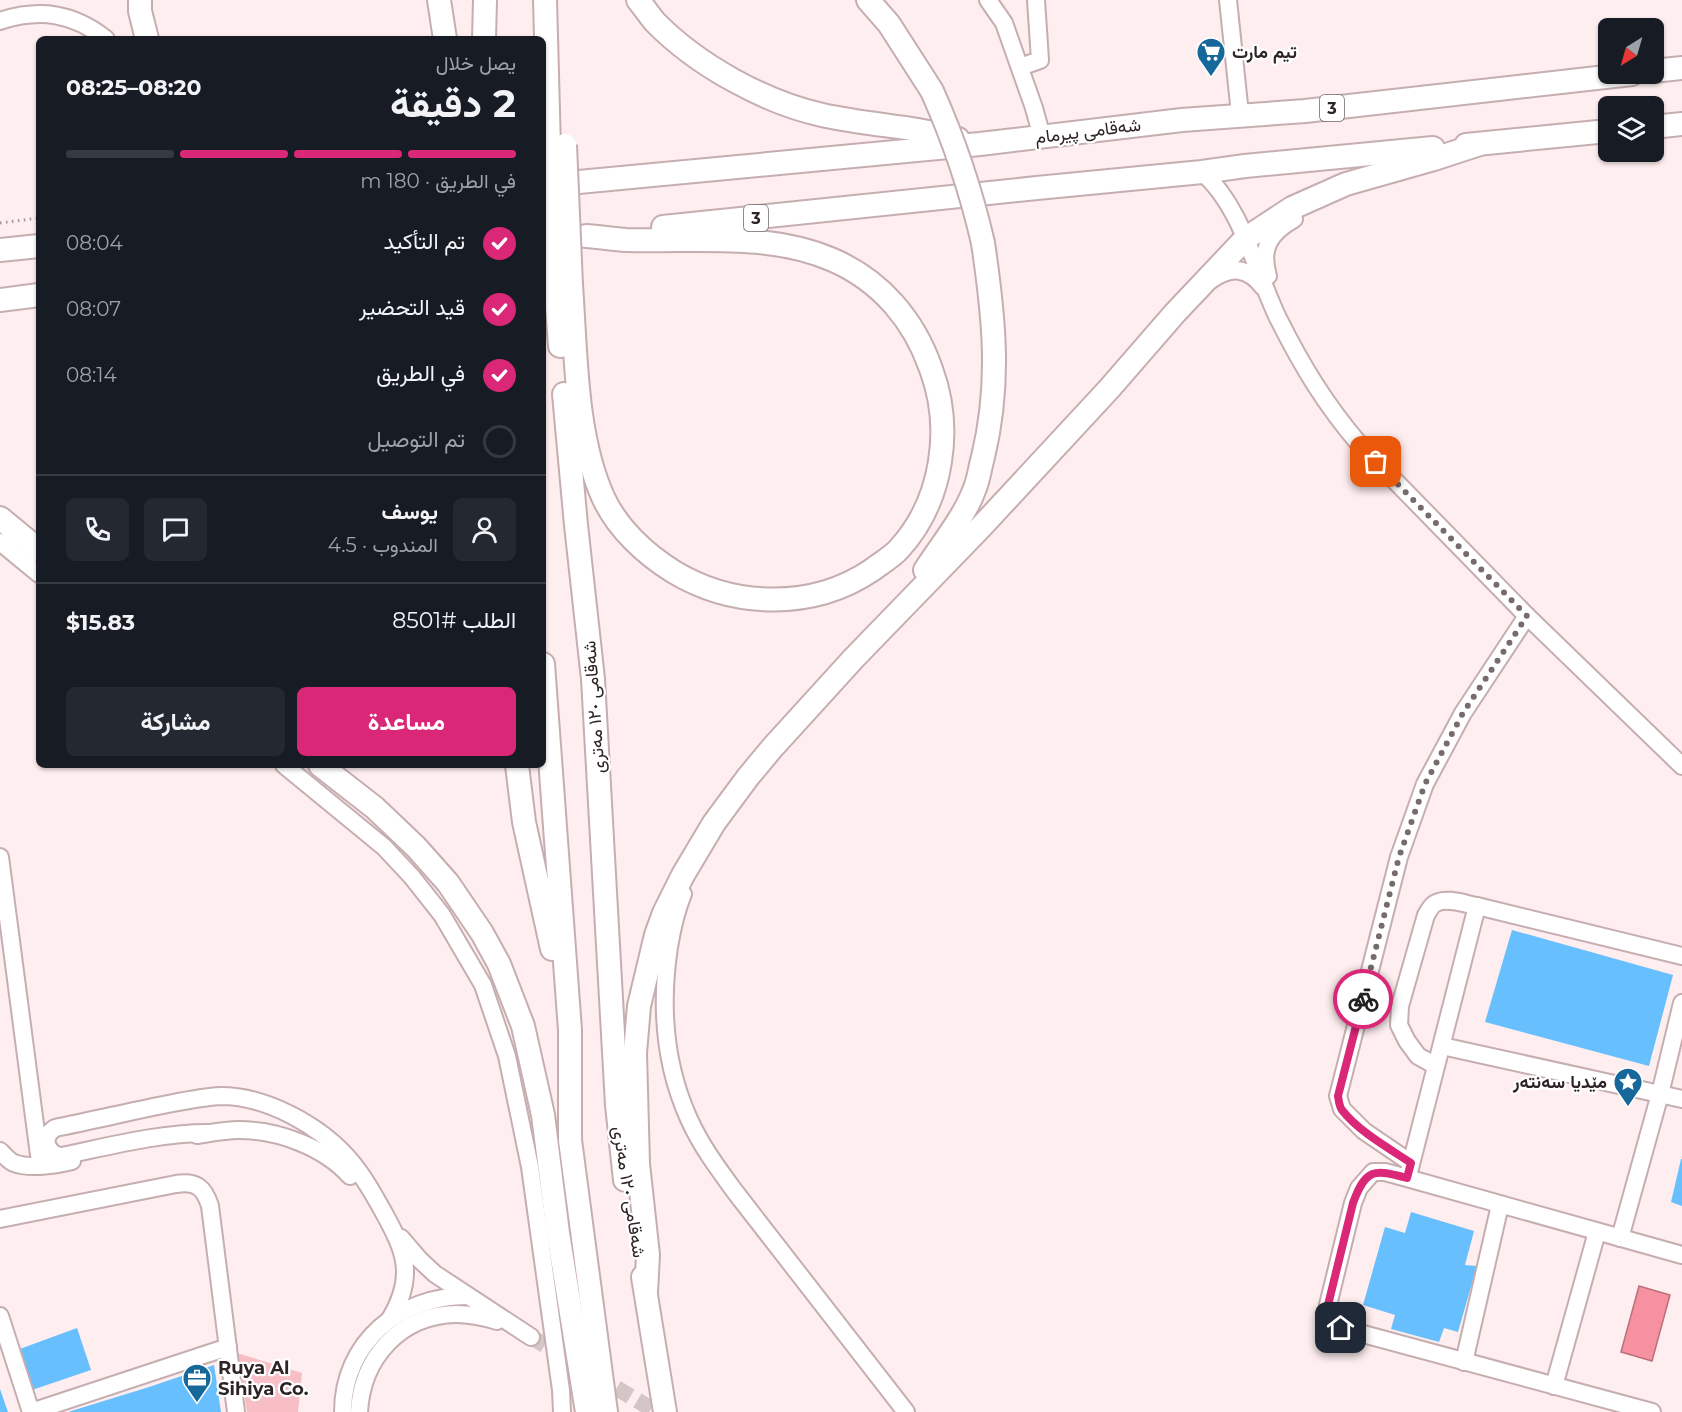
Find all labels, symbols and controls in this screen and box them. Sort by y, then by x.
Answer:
north arrow [1598,18,1664,84]
map controls [1598,18,1664,162]
supermarket icon: تيم مارت [1195,36,1227,78]
place label: تيم مارت [1232,41,1297,64]
text: يصل خلال [436,51,516,75]
text: 08:20–08:25 [66,74,201,101]
text: 2 دقيقة [390,79,516,127]
road number: 3 [1320,95,1344,121]
button: layers [1598,96,1664,162]
street label: شەقامی پیرمام [1034,114,1142,149]
text: في الطريق · 180 m [360,169,516,193]
road number: 3 [744,205,768,231]
icon: check [483,227,516,260]
text: تم التأكيد [383,228,465,255]
text: 08:04 [66,231,123,255]
icon: check [483,293,516,326]
text: قيد التحضير [359,294,465,321]
text: 08:07 [66,297,121,321]
icon: check [483,359,516,392]
text: في الطريق [376,360,465,387]
text: 08:14 [66,363,117,387]
text: تم التوصيل [368,426,465,453]
pin [1350,436,1401,487]
icon: bag [1359,445,1392,478]
button: phone [66,498,129,561]
button: chat [144,498,207,561]
text: يوسف [382,498,438,525]
button: person [453,498,516,561]
text: المندوب · 4.5 [328,533,438,557]
text: الطلب #8501 [392,607,516,634]
text: $15.83 [66,609,135,636]
street label: شەقامی ١٢٠ مەتری [578,640,610,774]
button: مشاركة [66,687,285,756]
button: مساعدة [297,687,516,756]
courier [1333,969,1393,1029]
icon: bike [1347,983,1380,1016]
place icon: مێدیا سەنتەر [1612,1066,1644,1108]
place label: مێدیا سەنتەر [1512,1071,1607,1093]
street label: شەقامی ١٢٠ مەتری [608,1125,650,1259]
pin [1315,1302,1366,1353]
icon: home [1324,1311,1357,1344]
place label: Ruya Al Sihiya Co. [218,1357,309,1400]
office icon: Ruya Al Sihiya Co. [181,1362,213,1404]

